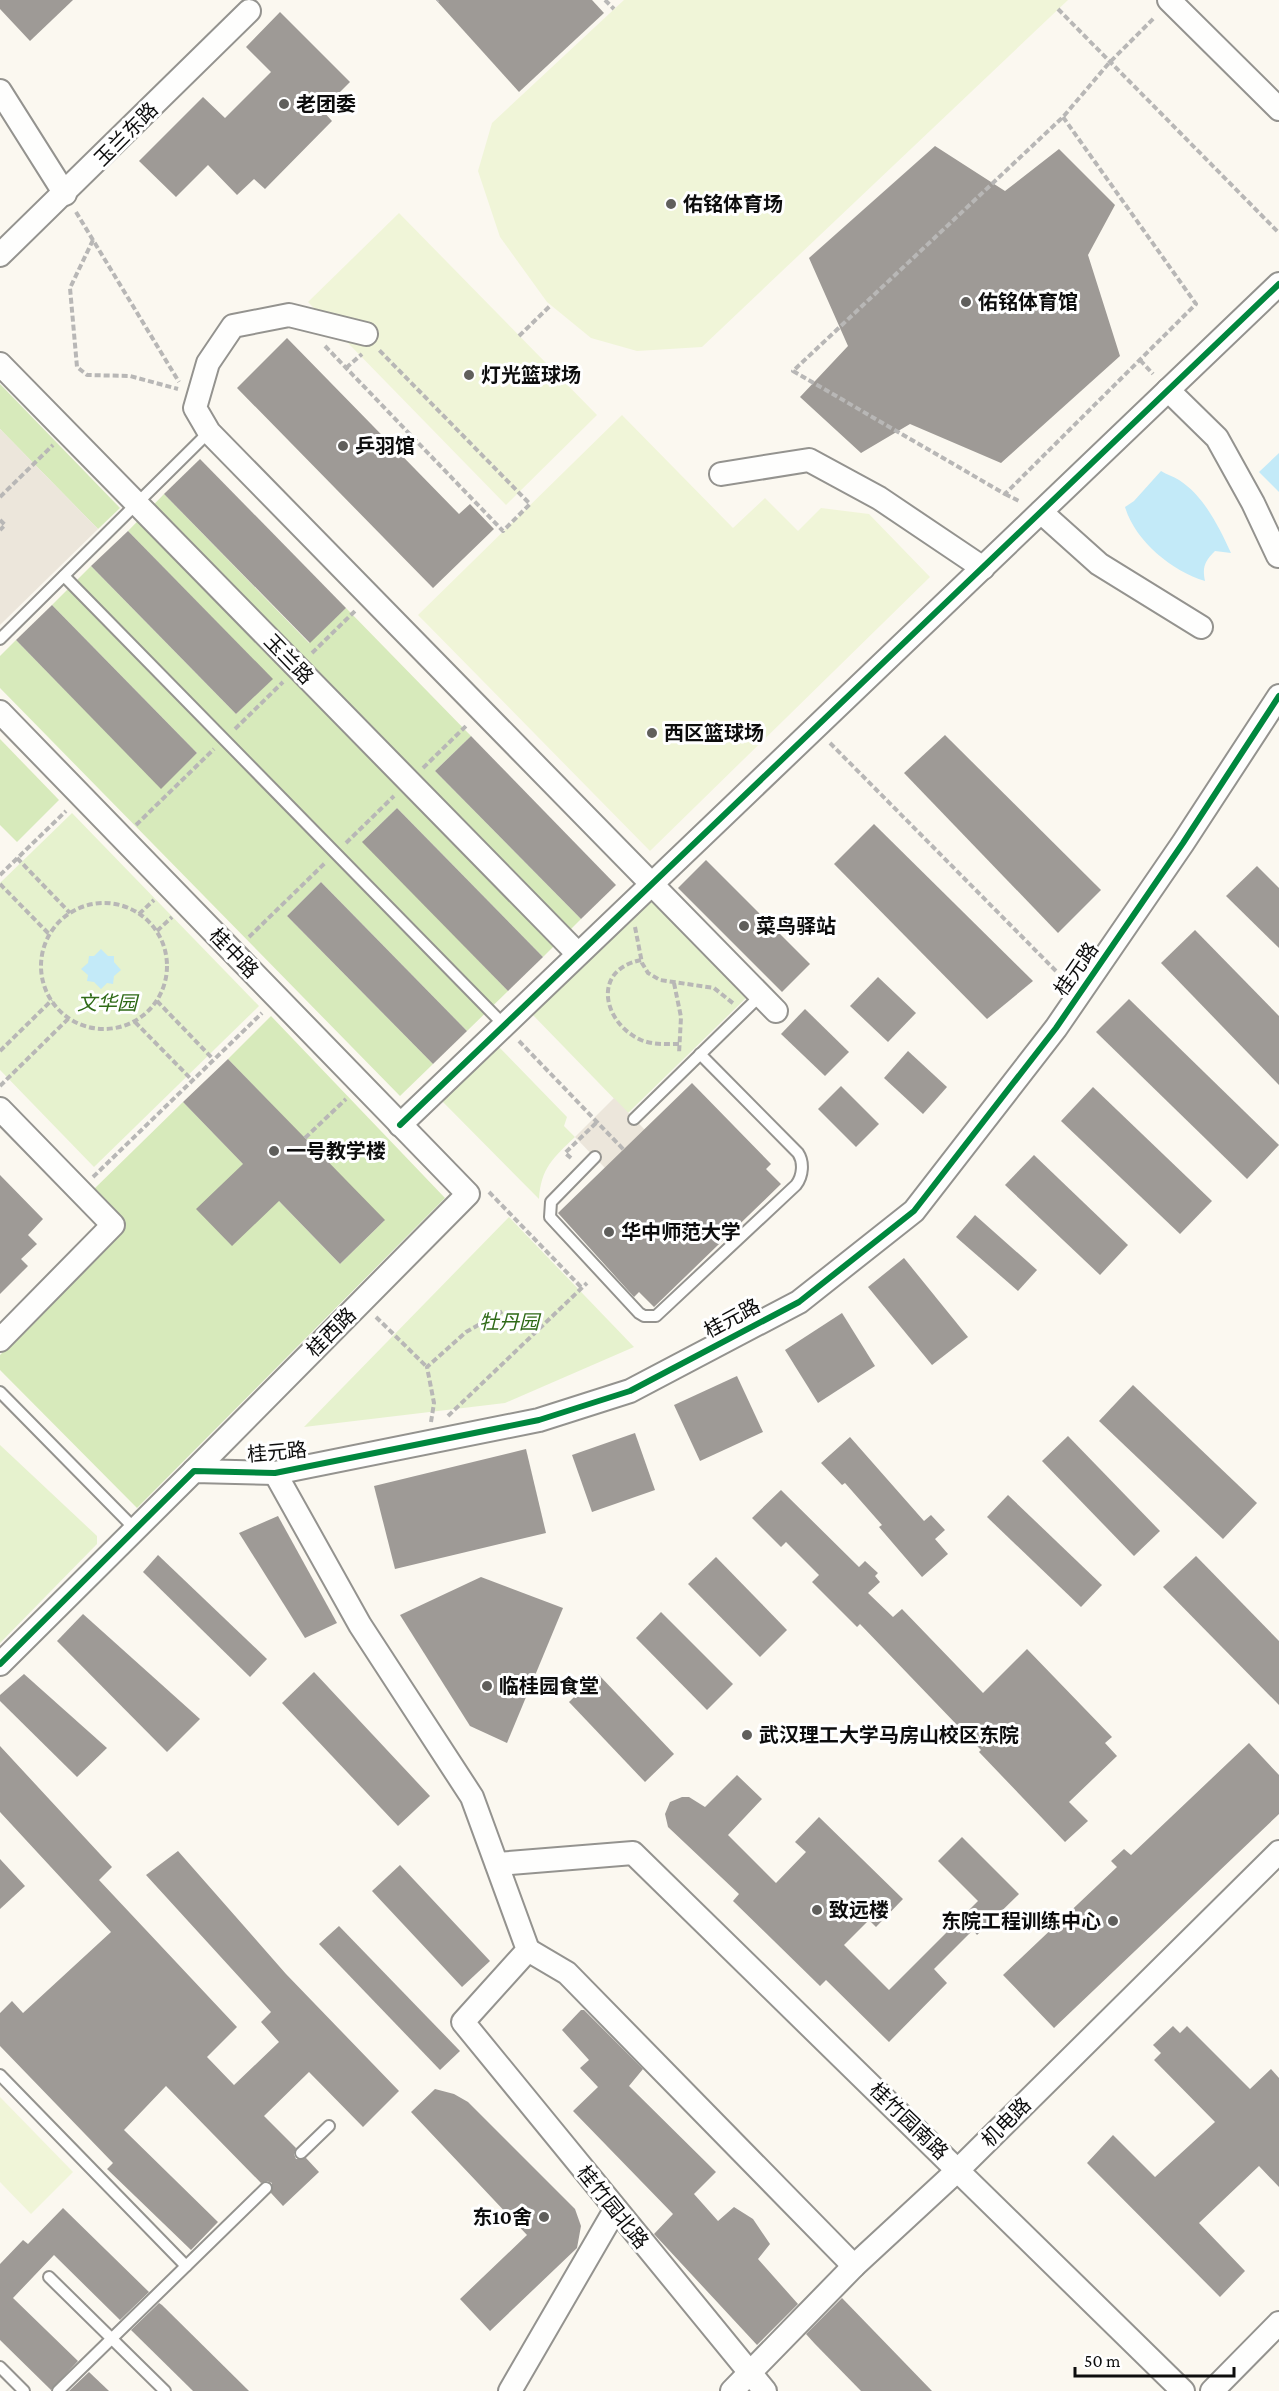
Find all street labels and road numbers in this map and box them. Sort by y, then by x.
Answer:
street label: 玉兰东路 [90,98,162,170]
street label: 玉兰路 [260,630,318,688]
street label: 桂中路 [205,924,263,982]
street label: 桂元路 [1050,938,1102,1000]
street label: 桂元路 [700,1294,764,1342]
street label: 桂西路 [302,1303,360,1361]
street label: 桂元路 [246,1438,308,1466]
street label: 桂竹园南路 [865,2078,953,2164]
street label: 机电路 [977,2093,1035,2151]
street label: 桂竹园北路 [573,2161,653,2253]

